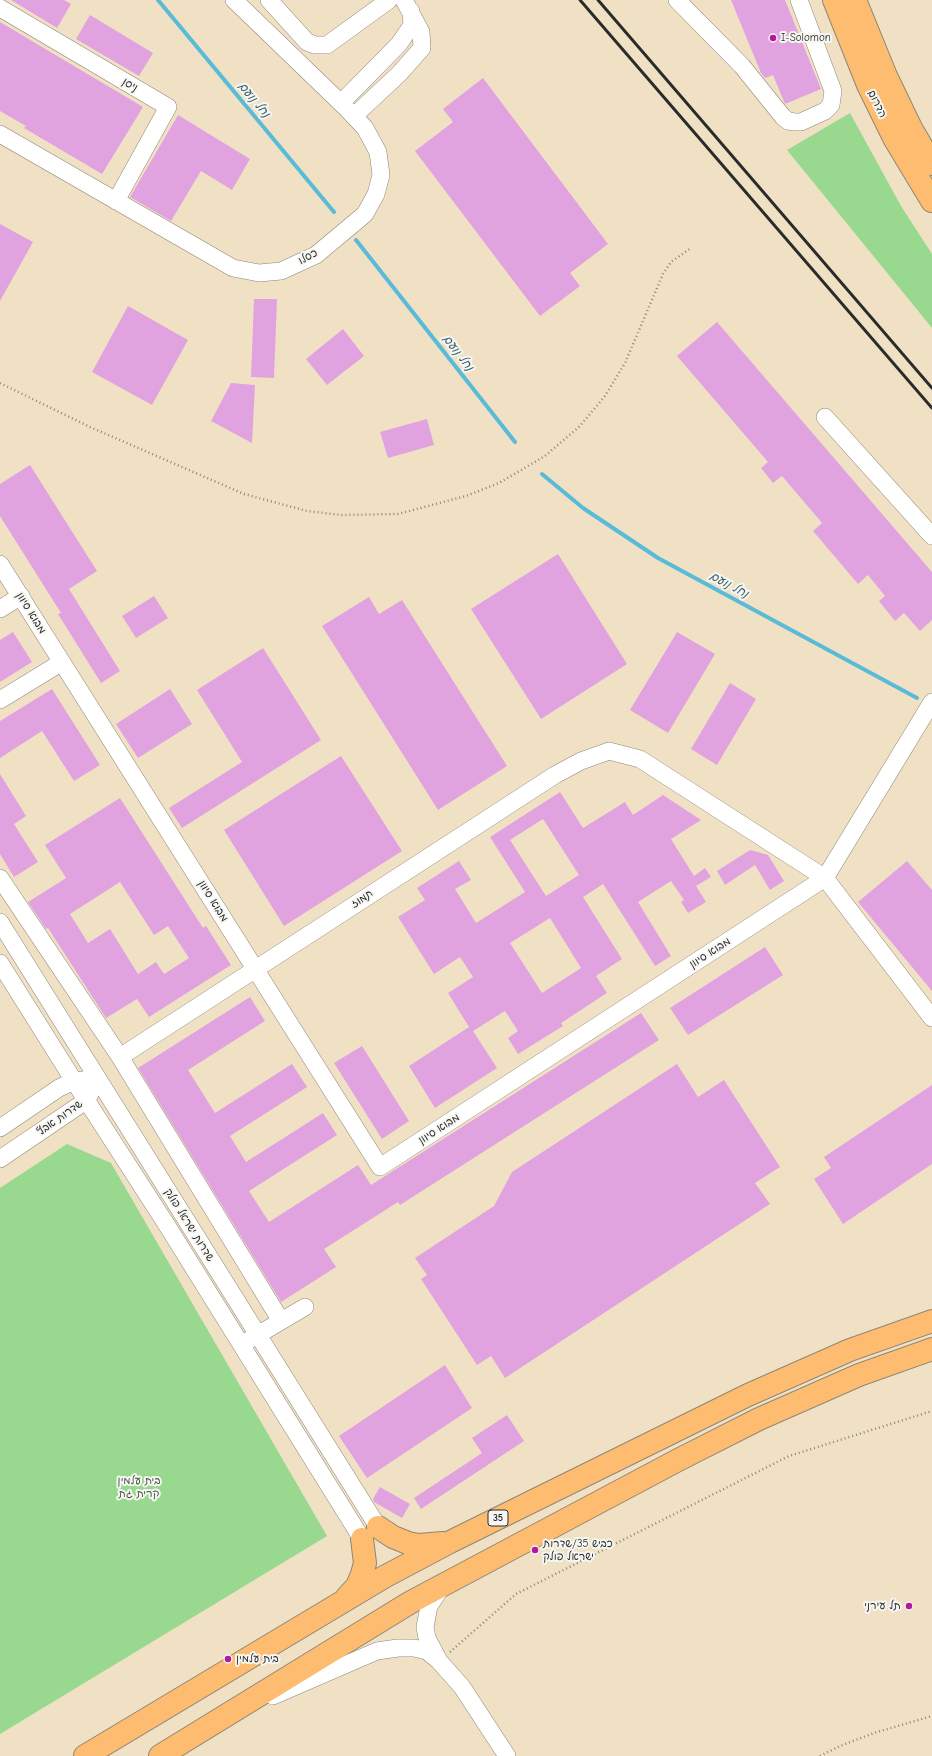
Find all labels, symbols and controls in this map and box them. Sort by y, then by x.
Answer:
place label: I-Solomon [781,31,831,45]
marker: I-Solomon [768,33,778,43]
street label: ניסן [120,75,140,95]
water label: נחל נועם [235,79,273,121]
street label: הדרום [865,88,889,120]
street label: כסלו [296,246,320,268]
water label: נחל נועם [439,332,477,374]
water label: נחל נועם [707,569,751,601]
street label: מבוא סיוון [13,590,49,636]
street label: מבוא סיוון [195,878,231,924]
street label: תמוז [348,887,376,911]
street label: מבוא סיוון [687,935,733,971]
street label: שדרות אבץ [35,1098,85,1138]
street label: מבוא סיוון [416,1111,462,1147]
street label: שדרות ישראל פולק [161,1186,217,1264]
park label: בית עלמין קרית גת [118,1474,160,1500]
road number: 35 [488,1510,508,1526]
place label: כביש 35/שדרות ישראל פולק [543,1537,613,1563]
marker: כביש 35/שדרות ישראל פולק [530,1545,540,1555]
place label: תל עירני [864,1599,901,1613]
marker: תל עירני [904,1601,914,1611]
place label: בית עלמין [236,1652,279,1666]
marker: בית עלמין [223,1654,233,1664]

